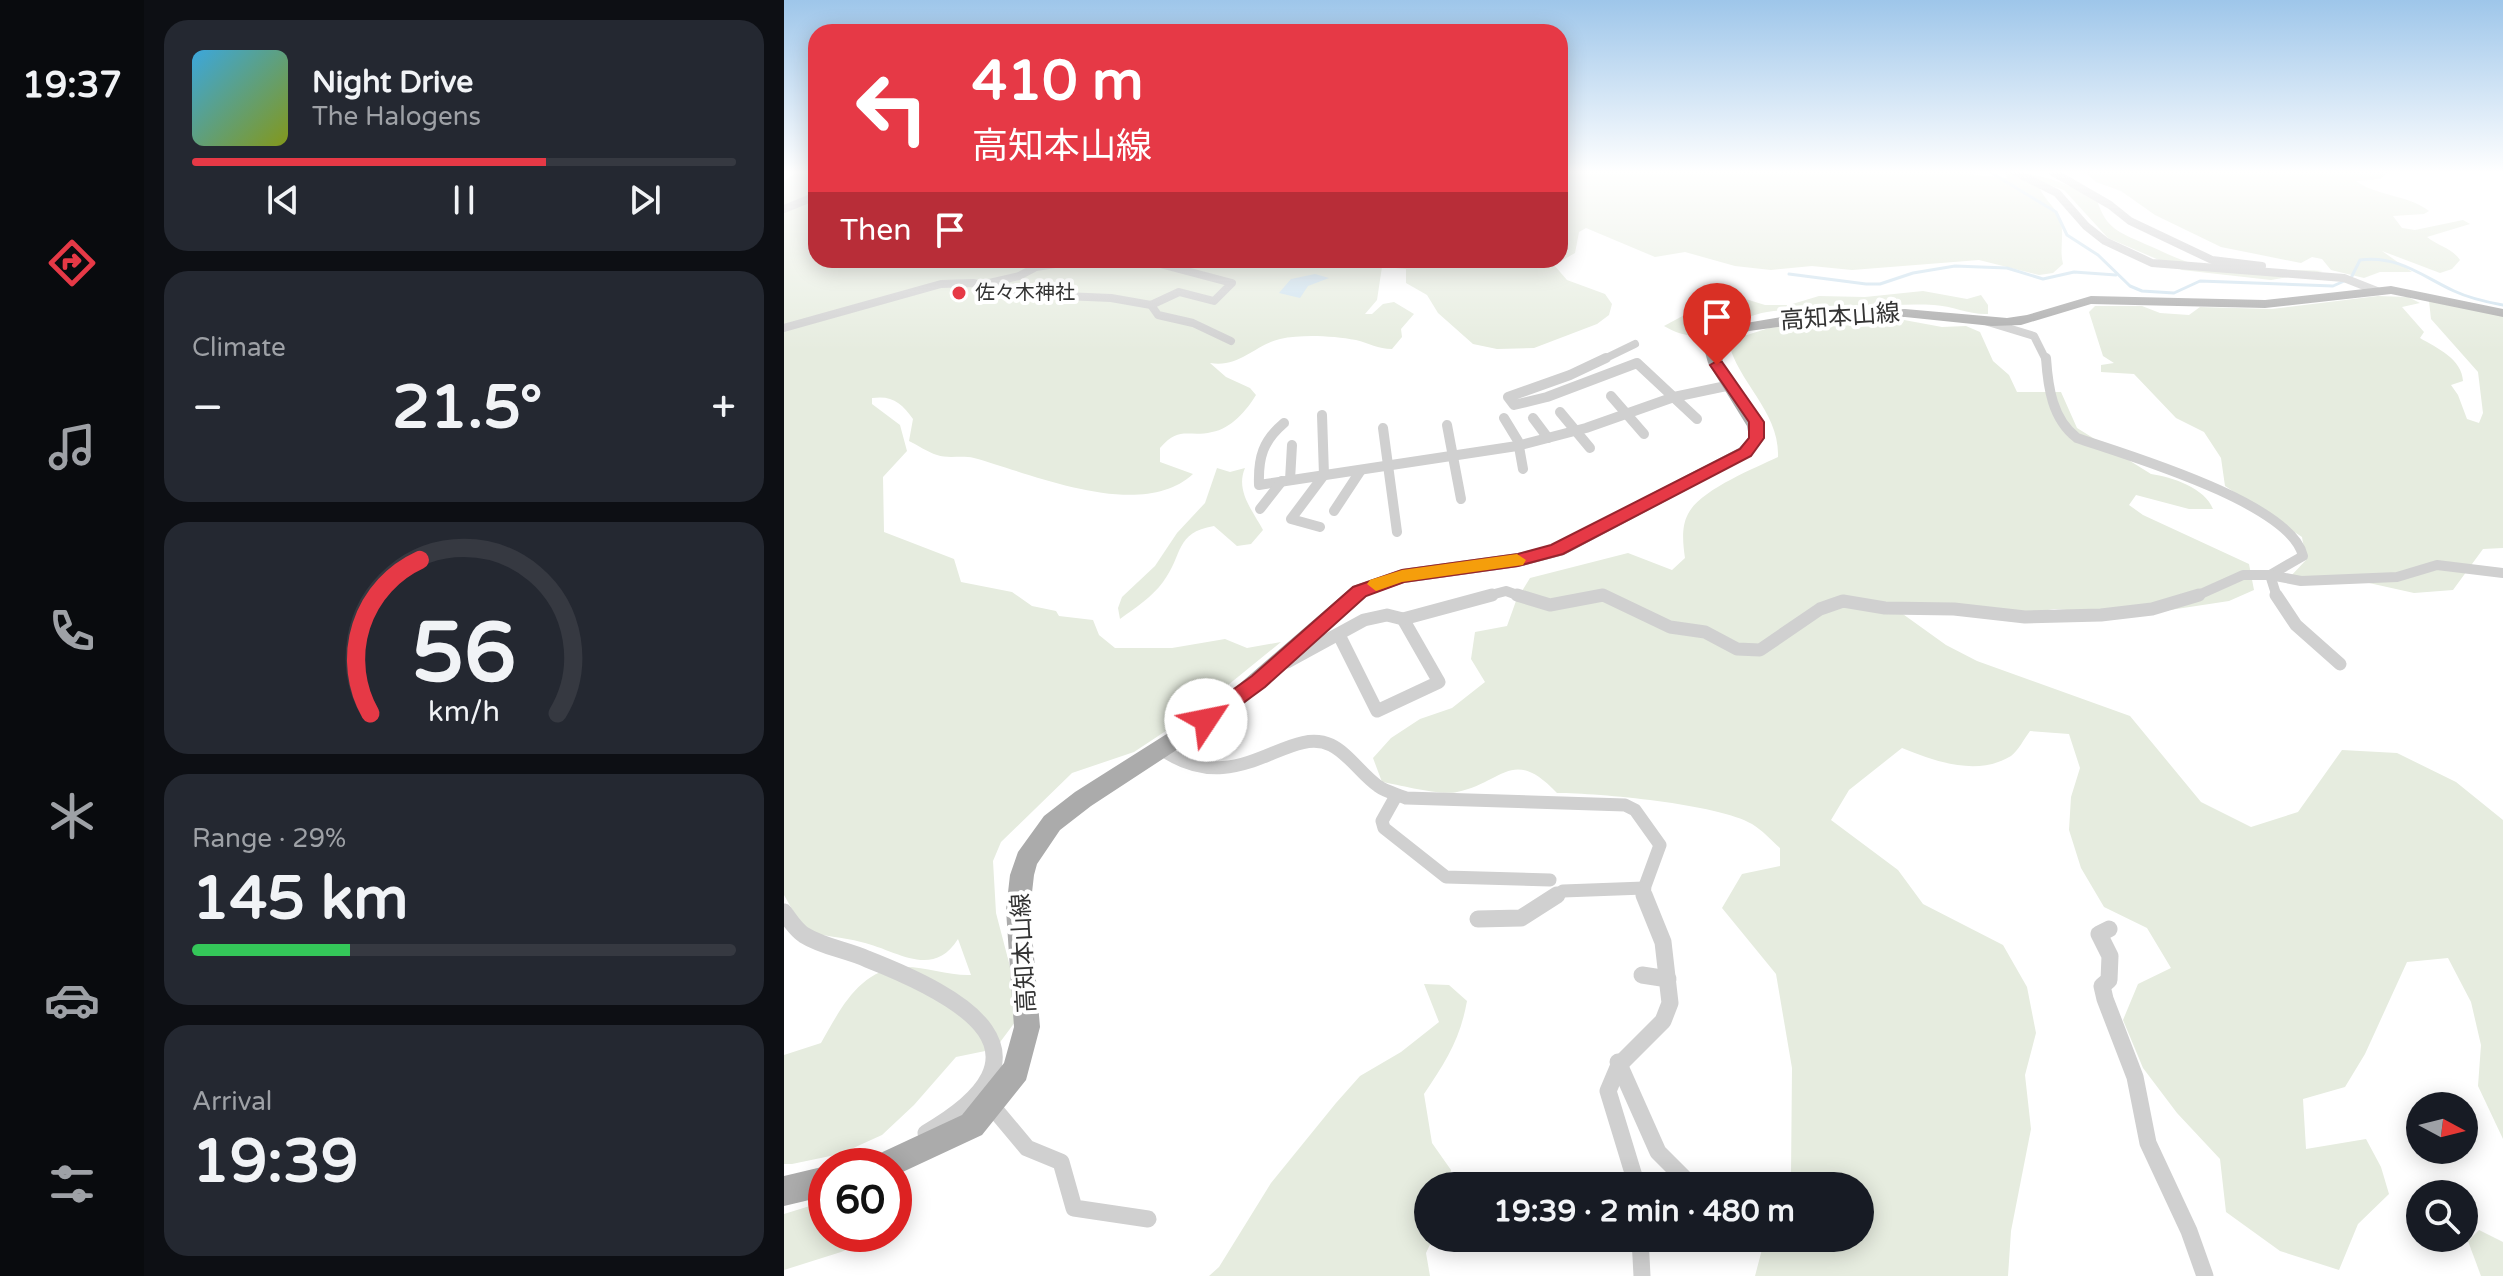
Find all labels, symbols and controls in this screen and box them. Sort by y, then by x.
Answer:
text: 410 m [972,48,1143,115]
icon: left [840,56,944,160]
text: 19:37 [22,64,122,107]
text: Night Drive [312,64,473,101]
text: The Halogens [312,101,481,132]
text: 高知本山線 [972,125,1152,168]
icon: previous [261,178,305,222]
icon: pause [442,178,486,222]
icon: next [623,178,667,222]
icon: arrive [928,208,972,252]
text: Then [840,212,912,249]
icon: directions [44,235,100,291]
place label: 佐々木神社 [975,281,1075,305]
pin [1683,283,1751,365]
marker: 佐々木神社 [950,284,968,302]
icon: arrive [1695,295,1739,339]
street label: 高知本山線 [1779,298,1901,336]
text: Climate [192,332,286,363]
text: 21.5° [392,372,542,444]
text: − [192,382,223,435]
text: + [711,382,736,435]
icon: music [44,419,100,475]
icon: phone [44,603,100,659]
text: 56 [412,604,516,704]
position arrow [1164,678,1248,762]
text: km/h [428,695,500,729]
icon: climate [44,788,100,844]
text: Range · 29% [192,823,346,854]
text: 145 km [192,863,408,935]
street label: 高知本山線 [1006,892,1042,1014]
icon: car [44,972,100,1028]
text: Arrival [192,1086,272,1117]
north arrow [2406,1092,2478,1164]
map controls [2406,1092,2478,1252]
text: 19:39 [192,1126,358,1198]
speed limit sign: 60 [808,1148,912,1252]
icon: filters [44,1156,100,1212]
button: search [2406,1180,2478,1252]
text: 19:39 · 2 min · 480 m [1493,1193,1795,1230]

